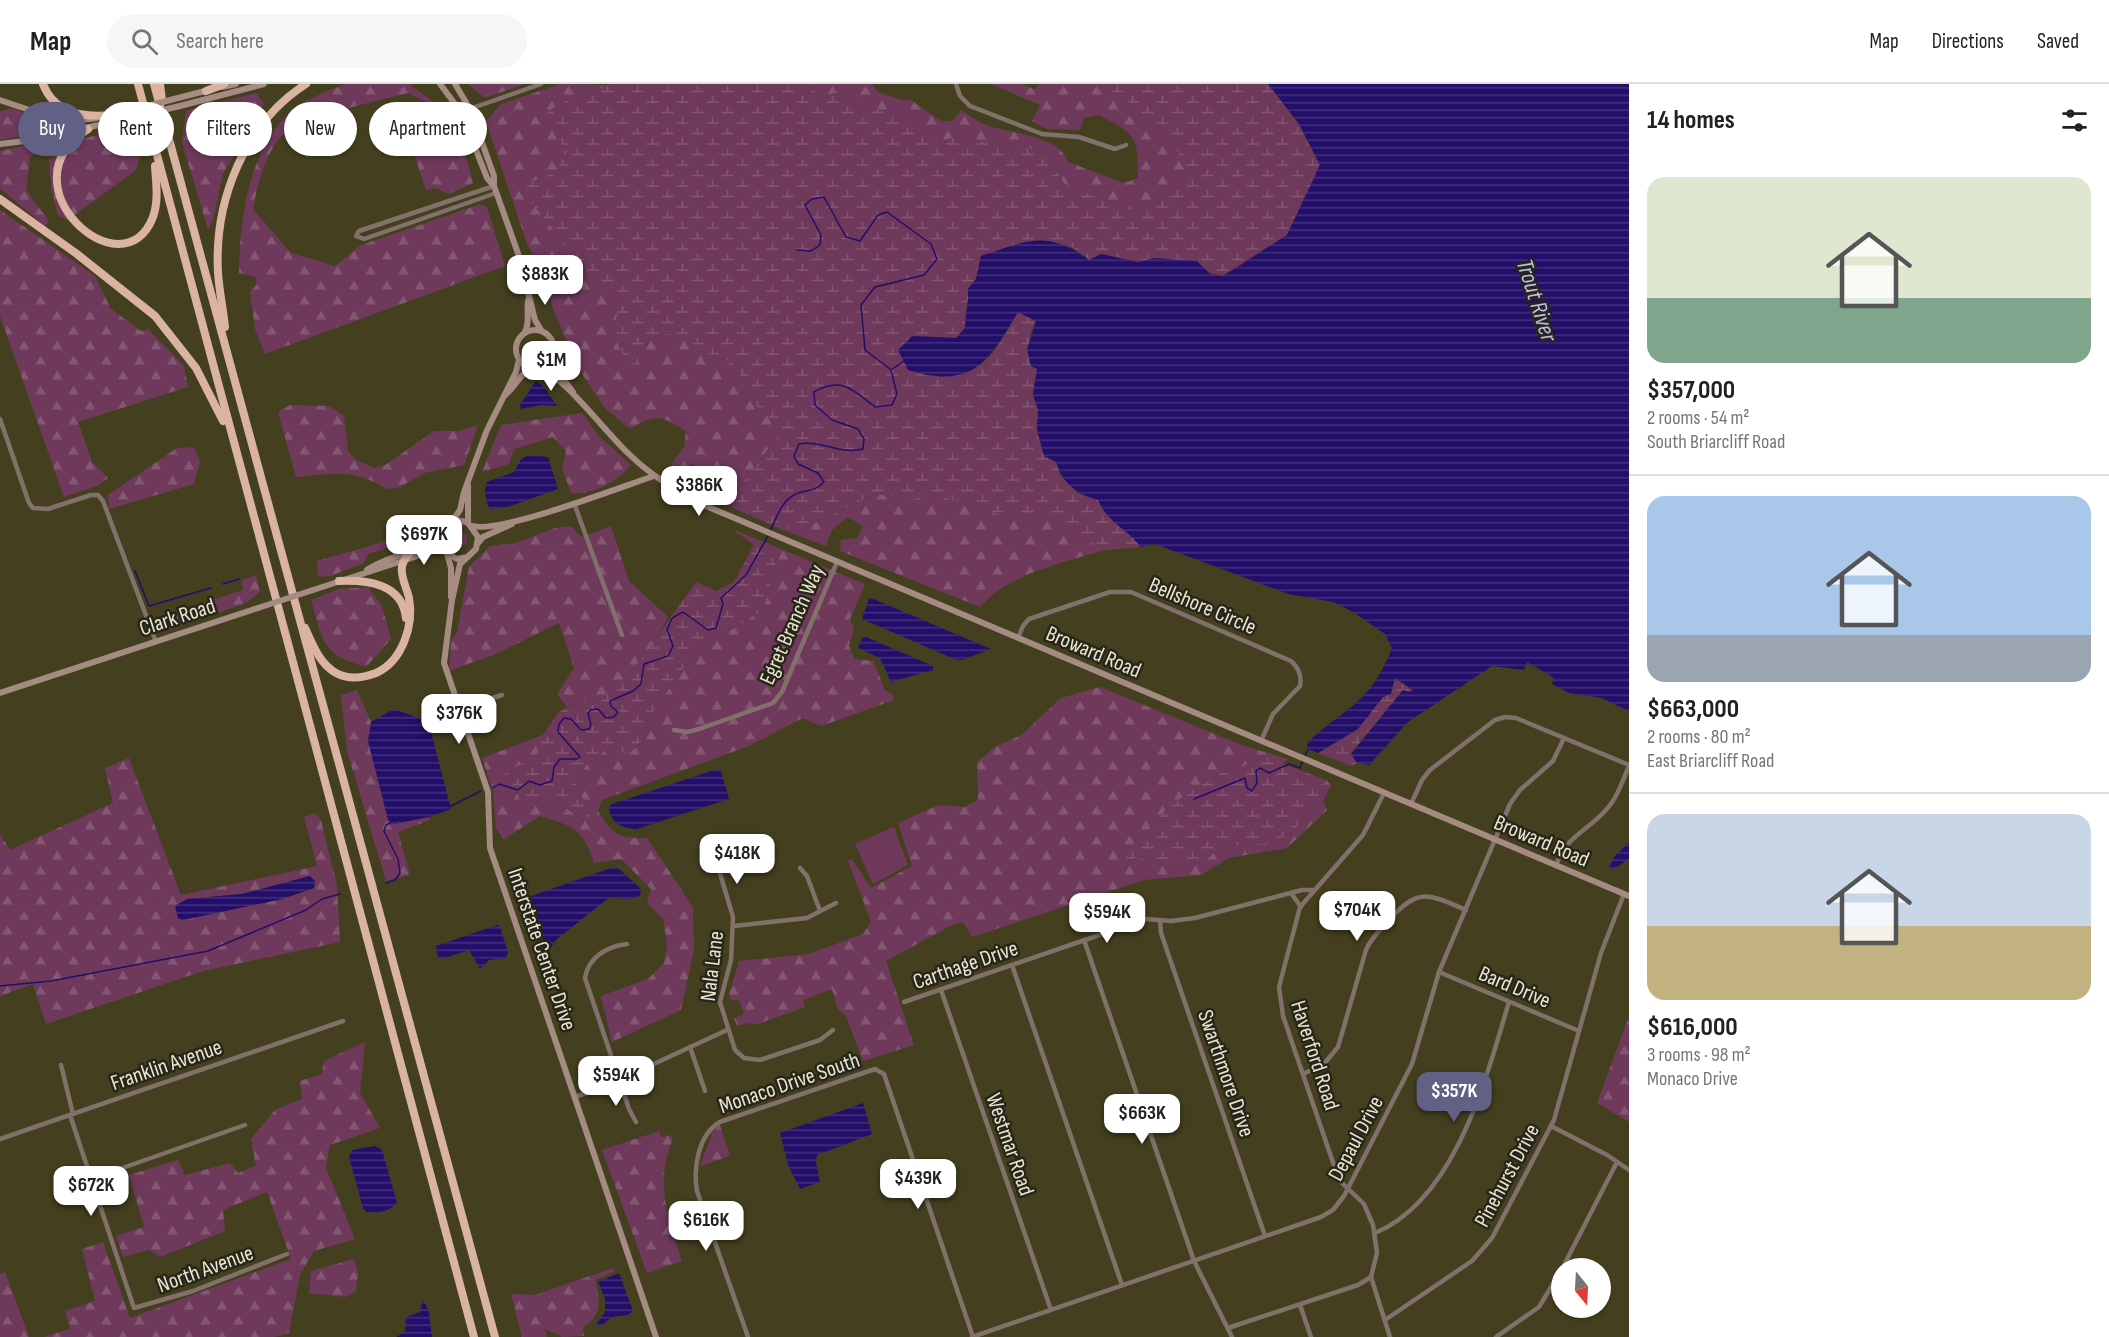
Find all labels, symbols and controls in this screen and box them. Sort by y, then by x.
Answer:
search box [107,14,527,68]
text: Map [30,25,71,58]
icon: search [128,25,161,58]
text: Search here [176,28,264,55]
text: Map [1869,29,1899,54]
text: Directions [1932,29,2004,54]
text: Saved [2037,29,2079,54]
chip: Buy [18,102,86,156]
chip: Rent [98,102,174,156]
chip: Filters [186,102,272,156]
chip: New [284,102,357,156]
chip: Apartment [369,102,487,156]
icon: filters [2058,104,2091,137]
text: 14 homes [1647,105,1735,136]
icon: home [1815,216,1923,324]
pin: $883K [503,255,587,306]
water label: Trout River [1510,255,1564,346]
text: $883K [521,262,569,286]
pin: $1M [522,341,580,392]
text: $1M [536,348,566,372]
text: $357,000 [1647,375,1735,406]
text: 2 rooms · 54 m² [1647,406,1749,430]
text: South Briarcliff Road [1647,430,1785,454]
pin: $386K [657,466,741,517]
text: $386K [675,473,723,497]
pin: $697K [382,515,466,566]
text: $697K [400,522,448,546]
icon: home [1815,535,1923,643]
street label: Egret Branch Way [754,560,831,689]
street label: Bellshore Circle [1145,572,1260,641]
street label: Clark Road [136,593,219,642]
street label: Broward Road [1042,620,1145,684]
pin: $376K [417,694,501,745]
text: $663,000 [1647,694,1739,725]
text: $376K [435,701,483,725]
text: 2 rooms · 80 m² [1647,725,1751,749]
text: East Briarcliff Road [1647,749,1774,773]
street label: Broward Road [1490,809,1593,873]
pin: $418K [695,834,779,885]
text: $418K [714,841,760,865]
icon: home [1815,853,1923,961]
street label: Interstate Center Drive [501,865,582,1034]
pin: $704K [1315,891,1399,942]
pin: $594K [1065,893,1149,944]
text: $704K [1333,898,1381,922]
text: $594K [1083,900,1131,924]
street label: Nala Lane [695,929,730,1003]
street label: Carthage Drive [909,935,1022,996]
street label: Bard Drive [1474,960,1554,1015]
street label: Haverford Road [1284,997,1345,1114]
street label: Swarthmore Drive [1191,1006,1260,1141]
text: $616,000 [1647,1012,1738,1043]
street label: Franklin Avenue [107,1034,226,1097]
text: 3 rooms · 98 m² [1647,1043,1751,1067]
street label: Monaco Drive South [716,1047,863,1120]
pin: $594K [574,1056,658,1107]
text: $594K [592,1063,640,1087]
text: Monaco Drive [1647,1067,1738,1091]
pin: $357K [1412,1072,1496,1123]
text: $357K [1431,1079,1477,1103]
street label: Westmar Road [979,1090,1040,1199]
street label: Depaul Drive [1323,1092,1390,1186]
pin: $663K [1100,1094,1184,1145]
text: $663K [1118,1101,1166,1125]
street label: Pinehurst Drive [1469,1120,1546,1232]
pin: $439K [876,1159,960,1210]
pin: $672K [49,1166,133,1217]
text: $439K [894,1166,942,1190]
text: $672K [68,1173,114,1197]
pin: $616K [664,1201,748,1252]
text: $616K [683,1208,729,1232]
street label: North Avenue [154,1240,257,1299]
north arrow [1551,1258,1611,1318]
map controls [1551,1258,1611,1318]

